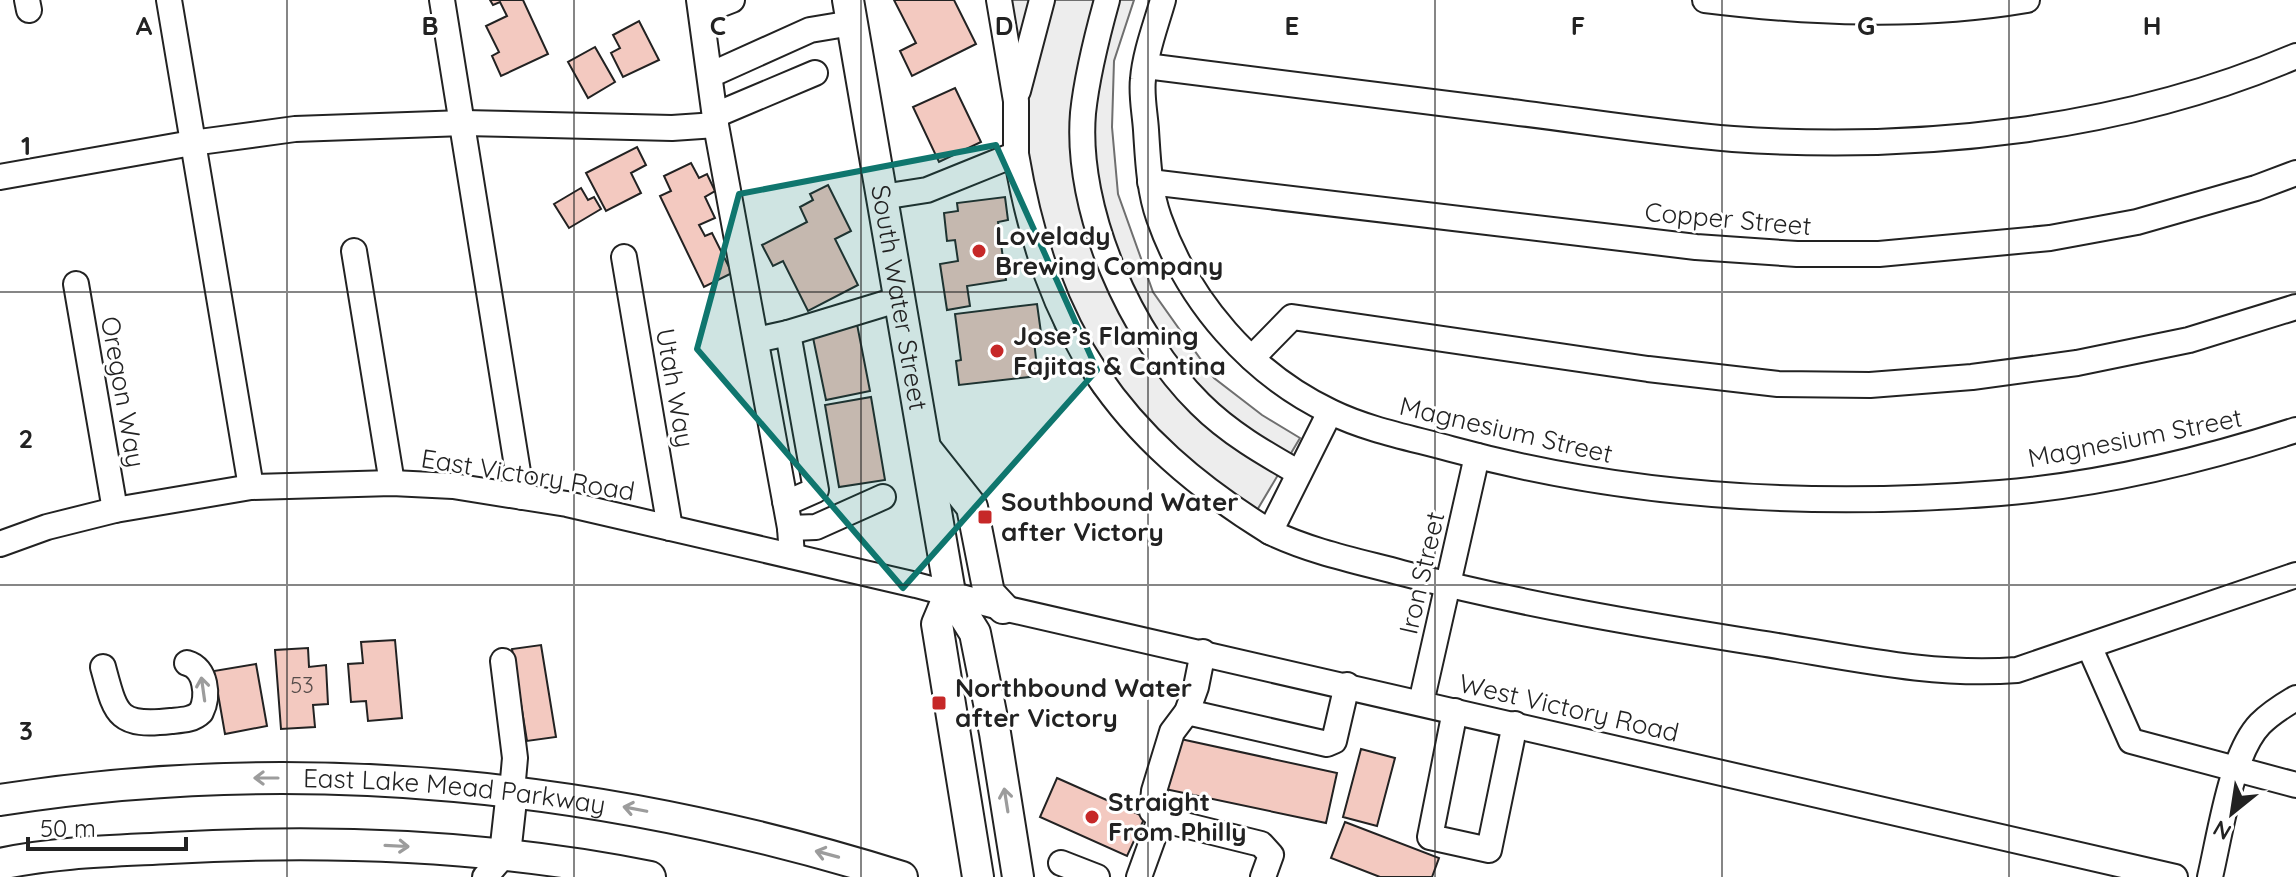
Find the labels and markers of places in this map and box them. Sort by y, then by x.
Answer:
place label: Lovelady Brewing Company [995,219,1223,282]
marker: Lovelady Brewing Company [970,242,988,260]
place label: Jose’s Flaming Fajitas & Cantina [1013,319,1226,382]
marker: Jose’s Flaming Fajitas & Cantina [988,342,1006,360]
place label: Southbound Water after Victory [1001,485,1239,548]
marker: Southbound Water after Victory [976,508,994,526]
place label: Northbound Water after Victory [955,671,1192,734]
marker: Northbound Water after Victory [930,694,948,712]
place label: Straight From Philly [1108,785,1247,848]
marker: Straight From Philly [1083,808,1101,826]

